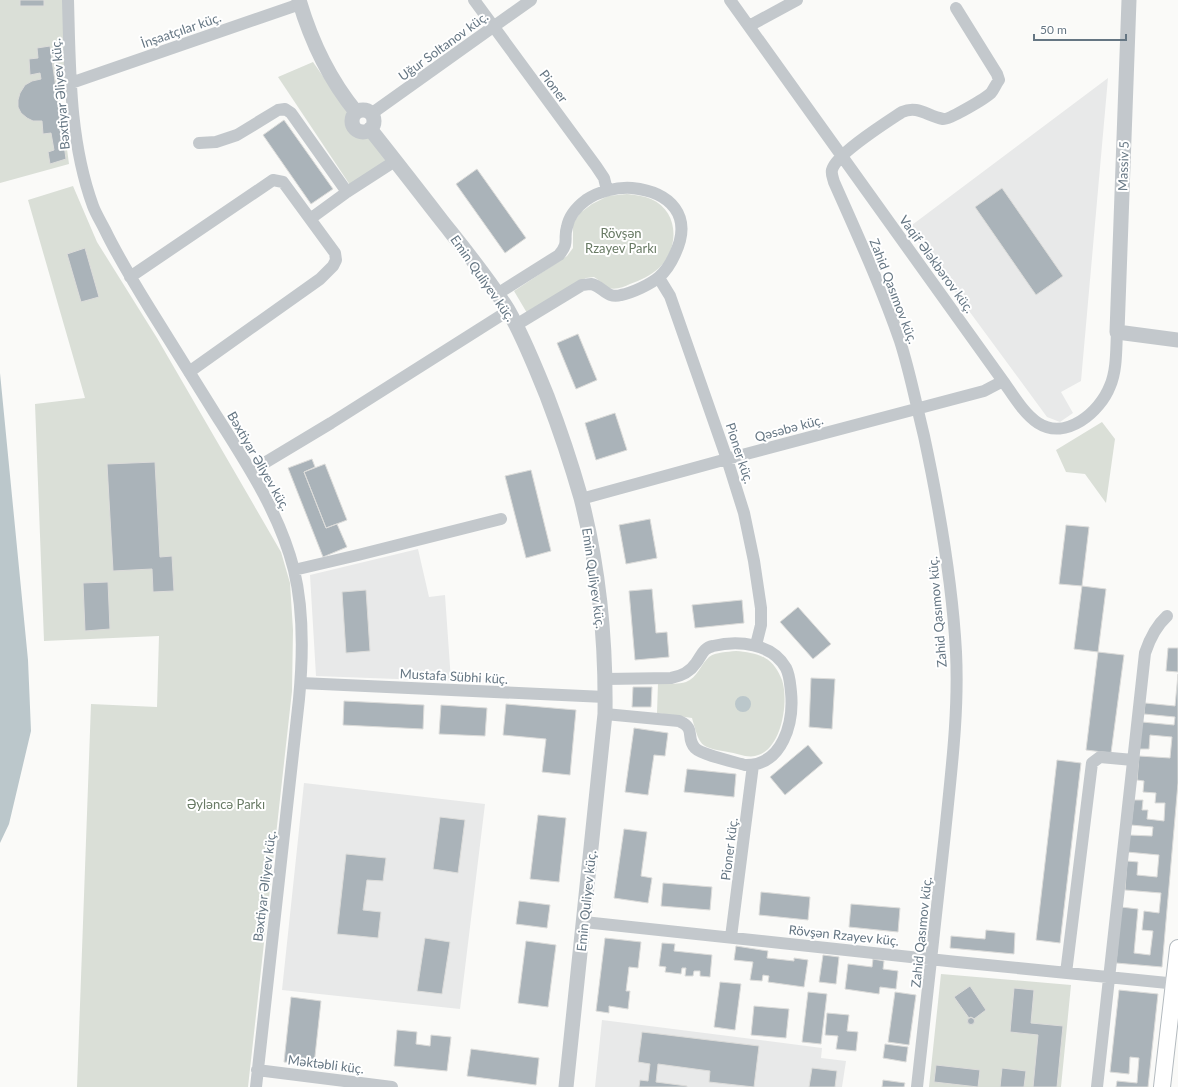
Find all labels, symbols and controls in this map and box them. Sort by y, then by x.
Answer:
street label: Uğur Soltanov küç. [395,8,491,84]
street label: İnşaatçılar küç. [139,9,223,51]
scale bar [1034,16,1126,42]
text: 50 m [1040,22,1067,37]
street label: Bəxtiyar Əliyev küç. [47,38,73,150]
street label: Pioner [536,66,572,106]
street label: Massiv 5 [1114,141,1132,191]
street label: Vaqif Ələkbərov küç. [896,212,978,316]
park label: Rövşən Rzayev Parkı [585,225,657,256]
street label: Emin Quliyev küç. [447,232,519,324]
street label: Zahid Qasımov küç. [867,236,921,346]
street label: Bəxtiyar Əliyev küç. [224,409,294,513]
street label: Qəsəbə küç. [753,411,825,445]
street label: Pioner küç. [723,420,757,486]
street label: Emin Quliyev küç. [579,527,609,629]
street label: Zahid Qasımov küç. [924,556,950,668]
street label: Mustafa Sübhi küç. [399,665,509,687]
park label: Əyləncə Parkı [187,796,265,812]
street label: Pioner küç. [717,817,741,881]
street label: Bəxtiyar Əliyev küç. [249,830,279,942]
street label: Emin Quliyev küç. [573,850,599,952]
street label: Zahid Qasımov küç. [907,876,935,988]
street label: Rövşən Rzayev küç. [788,921,900,949]
street label: Məktəbli küç. [287,1051,365,1077]

